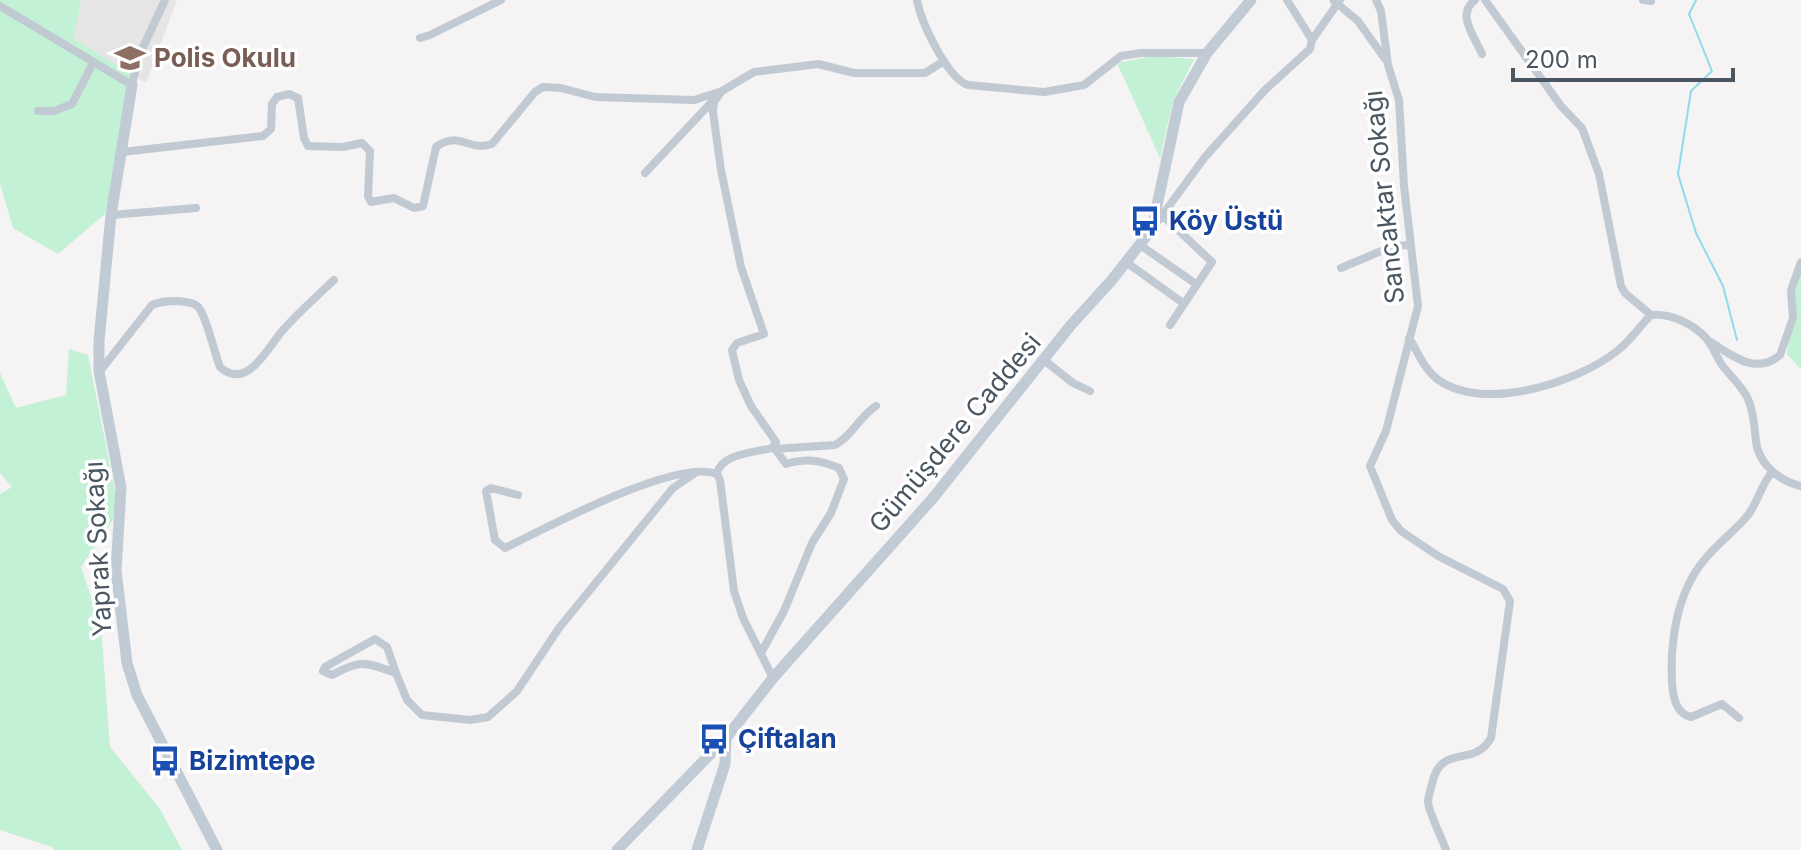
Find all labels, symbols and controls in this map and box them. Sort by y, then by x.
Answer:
scale bar [1513,32,1733,82]
school or university icon: Polis Okulu [113,41,147,75]
place label: Polis Okulu [154,42,296,73]
text: 200 m [1525,45,1598,74]
street label: Sancaktar Sokağı [1357,89,1410,305]
bus stop icon: Köy Üstü [1128,204,1162,238]
place label: Köy Üstü [1169,205,1283,236]
street label: Gümüşdere Caddesi [862,327,1047,538]
street label: Yaprak Sokağı [77,460,118,638]
bus stop icon: Çiftalan [697,722,731,756]
place label: Çiftalan [738,723,837,754]
bus stop icon: Bizimtepe [148,744,182,778]
place label: Bizimtepe [189,745,316,776]

